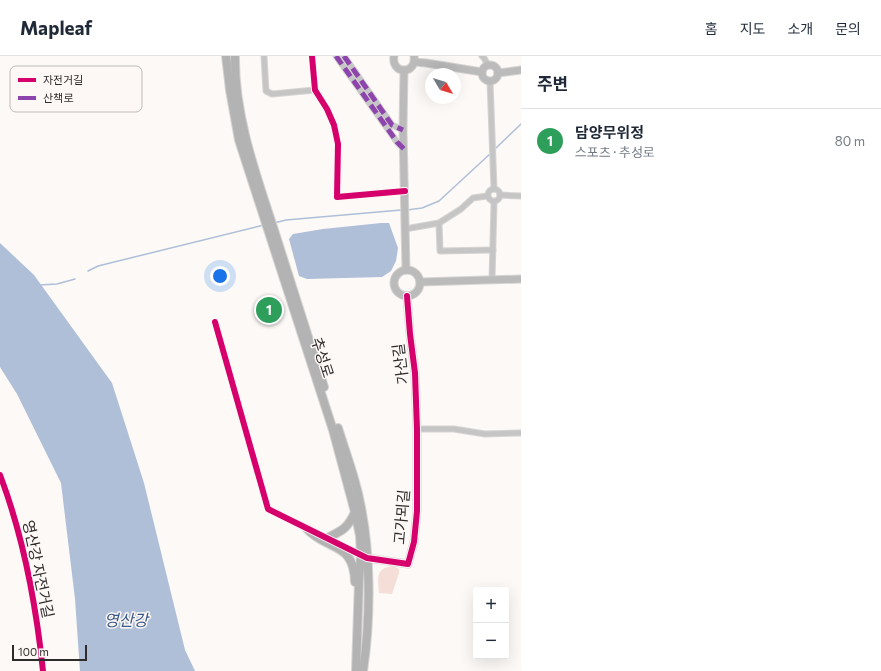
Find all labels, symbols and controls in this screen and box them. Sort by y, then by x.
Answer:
text: Mapleaf [20,16,92,39]
text: 홈 [705,20,718,37]
text: 지도 [740,20,765,37]
text: 소개 [787,20,813,37]
text: 문의 [835,20,861,37]
legend [10,66,142,112]
north arrow [425,68,461,104]
text: 자전거길 [43,73,83,86]
text: 주변 [537,73,568,94]
text: 산책로 [43,91,73,104]
text: 담양무위정 [575,123,644,141]
text: 1 [547,133,553,149]
text: 80 m [835,133,865,149]
text: 스포츠 · 추성로 [575,144,655,160]
your location [210,266,230,286]
pin: 1 [256,295,282,325]
street label: 추성로 [308,335,338,379]
street label: 가산길 [389,342,411,386]
street label: 고가뫼길 [390,489,412,545]
street label: 영산강 자전거길 [20,518,58,620]
map controls [473,587,509,659]
button: + [473,587,509,623]
water label: 영산강 [104,610,150,629]
button: − [473,623,509,659]
scale bar [12,643,87,662]
text: 100 m [18,645,49,658]

